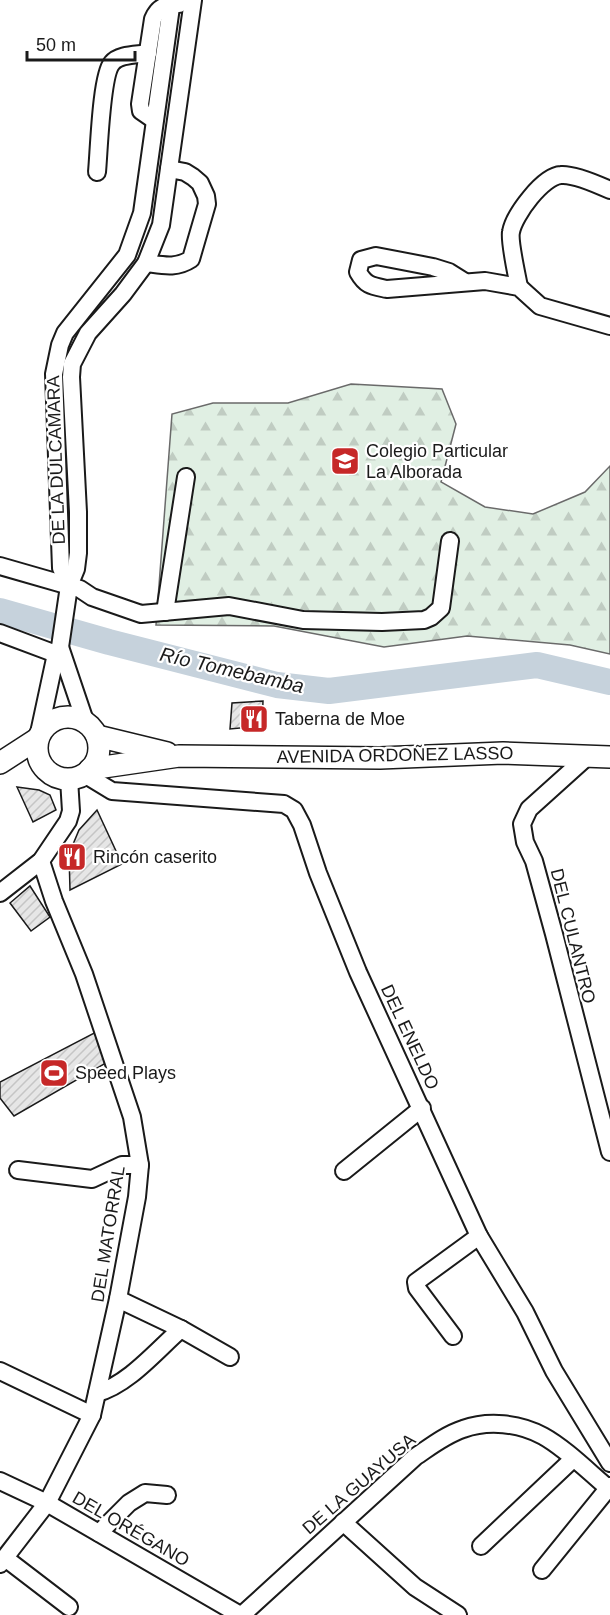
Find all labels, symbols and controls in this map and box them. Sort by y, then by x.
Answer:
scale bar [27,24,135,62]
text: 50 m [36,35,76,55]
street label: DE LA DULCAMARA [43,375,69,545]
place label: Colegio Particular La Alborada [366,441,508,482]
school or university icon: Colegio Particular La Alborada [329,445,361,477]
water label: Río Tomebamba [158,643,306,697]
restaurant icon: Taberna de Moe [238,703,270,735]
place label: Taberna de Moe [275,709,405,729]
street label: AVENIDA ORDOÑEZ LASSO [276,742,514,767]
restaurant icon: Rincón caserito [56,841,88,873]
place label: Rincón caserito [93,847,217,867]
street label: DEL CULANTRO [547,866,599,1006]
street label: DEL ENELDO [377,981,443,1093]
sports icon: Speed Plays [38,1057,70,1089]
place label: Speed Plays [75,1063,176,1083]
street label: DEL MATORRAL [87,1164,129,1304]
street label: DE LA GUAYUSA [299,1430,419,1538]
street label: DEL ORÉGANO [69,1487,193,1571]

